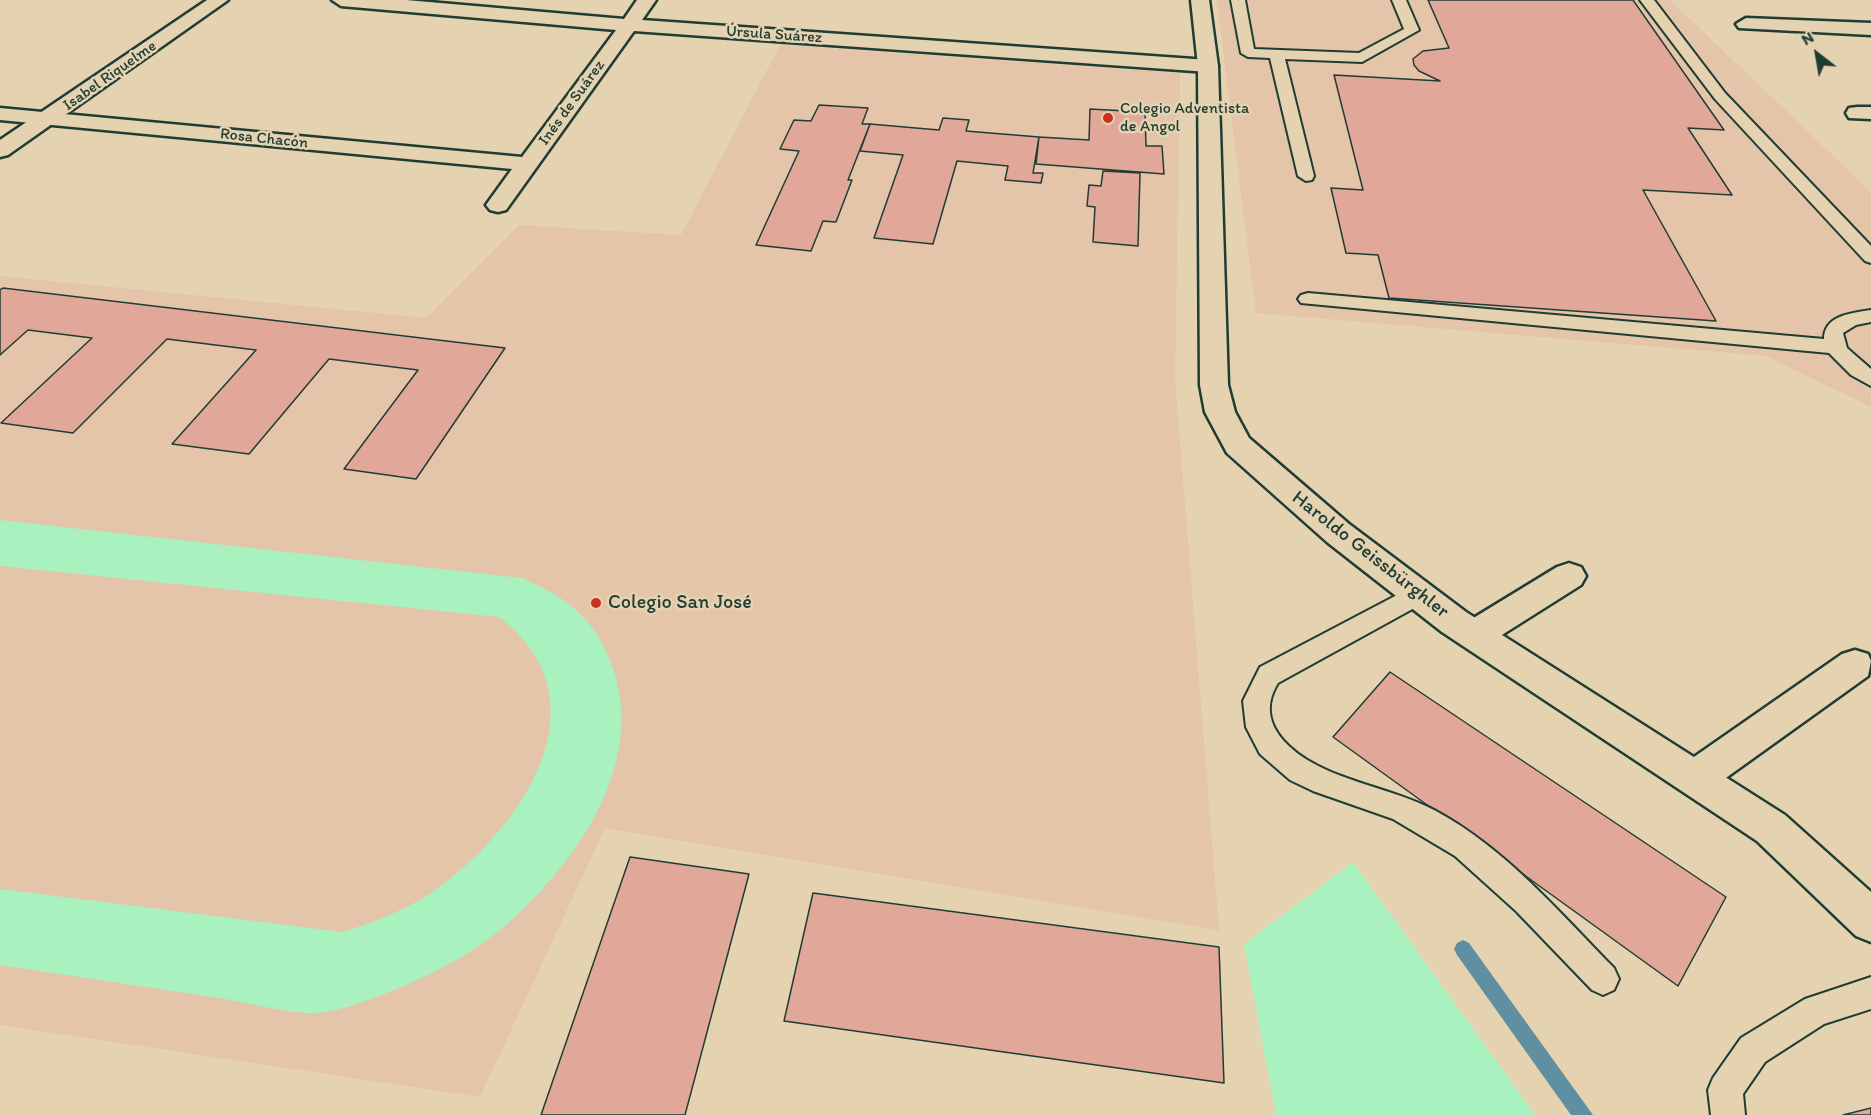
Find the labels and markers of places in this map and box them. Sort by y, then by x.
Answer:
place label: Colegio Adventista de Angol [1120,99,1249,137]
marker: Colegio Adventista de Angol [1101,111,1115,125]
place label: Colegio San José [608,591,752,615]
marker: Colegio San José [589,596,603,610]

